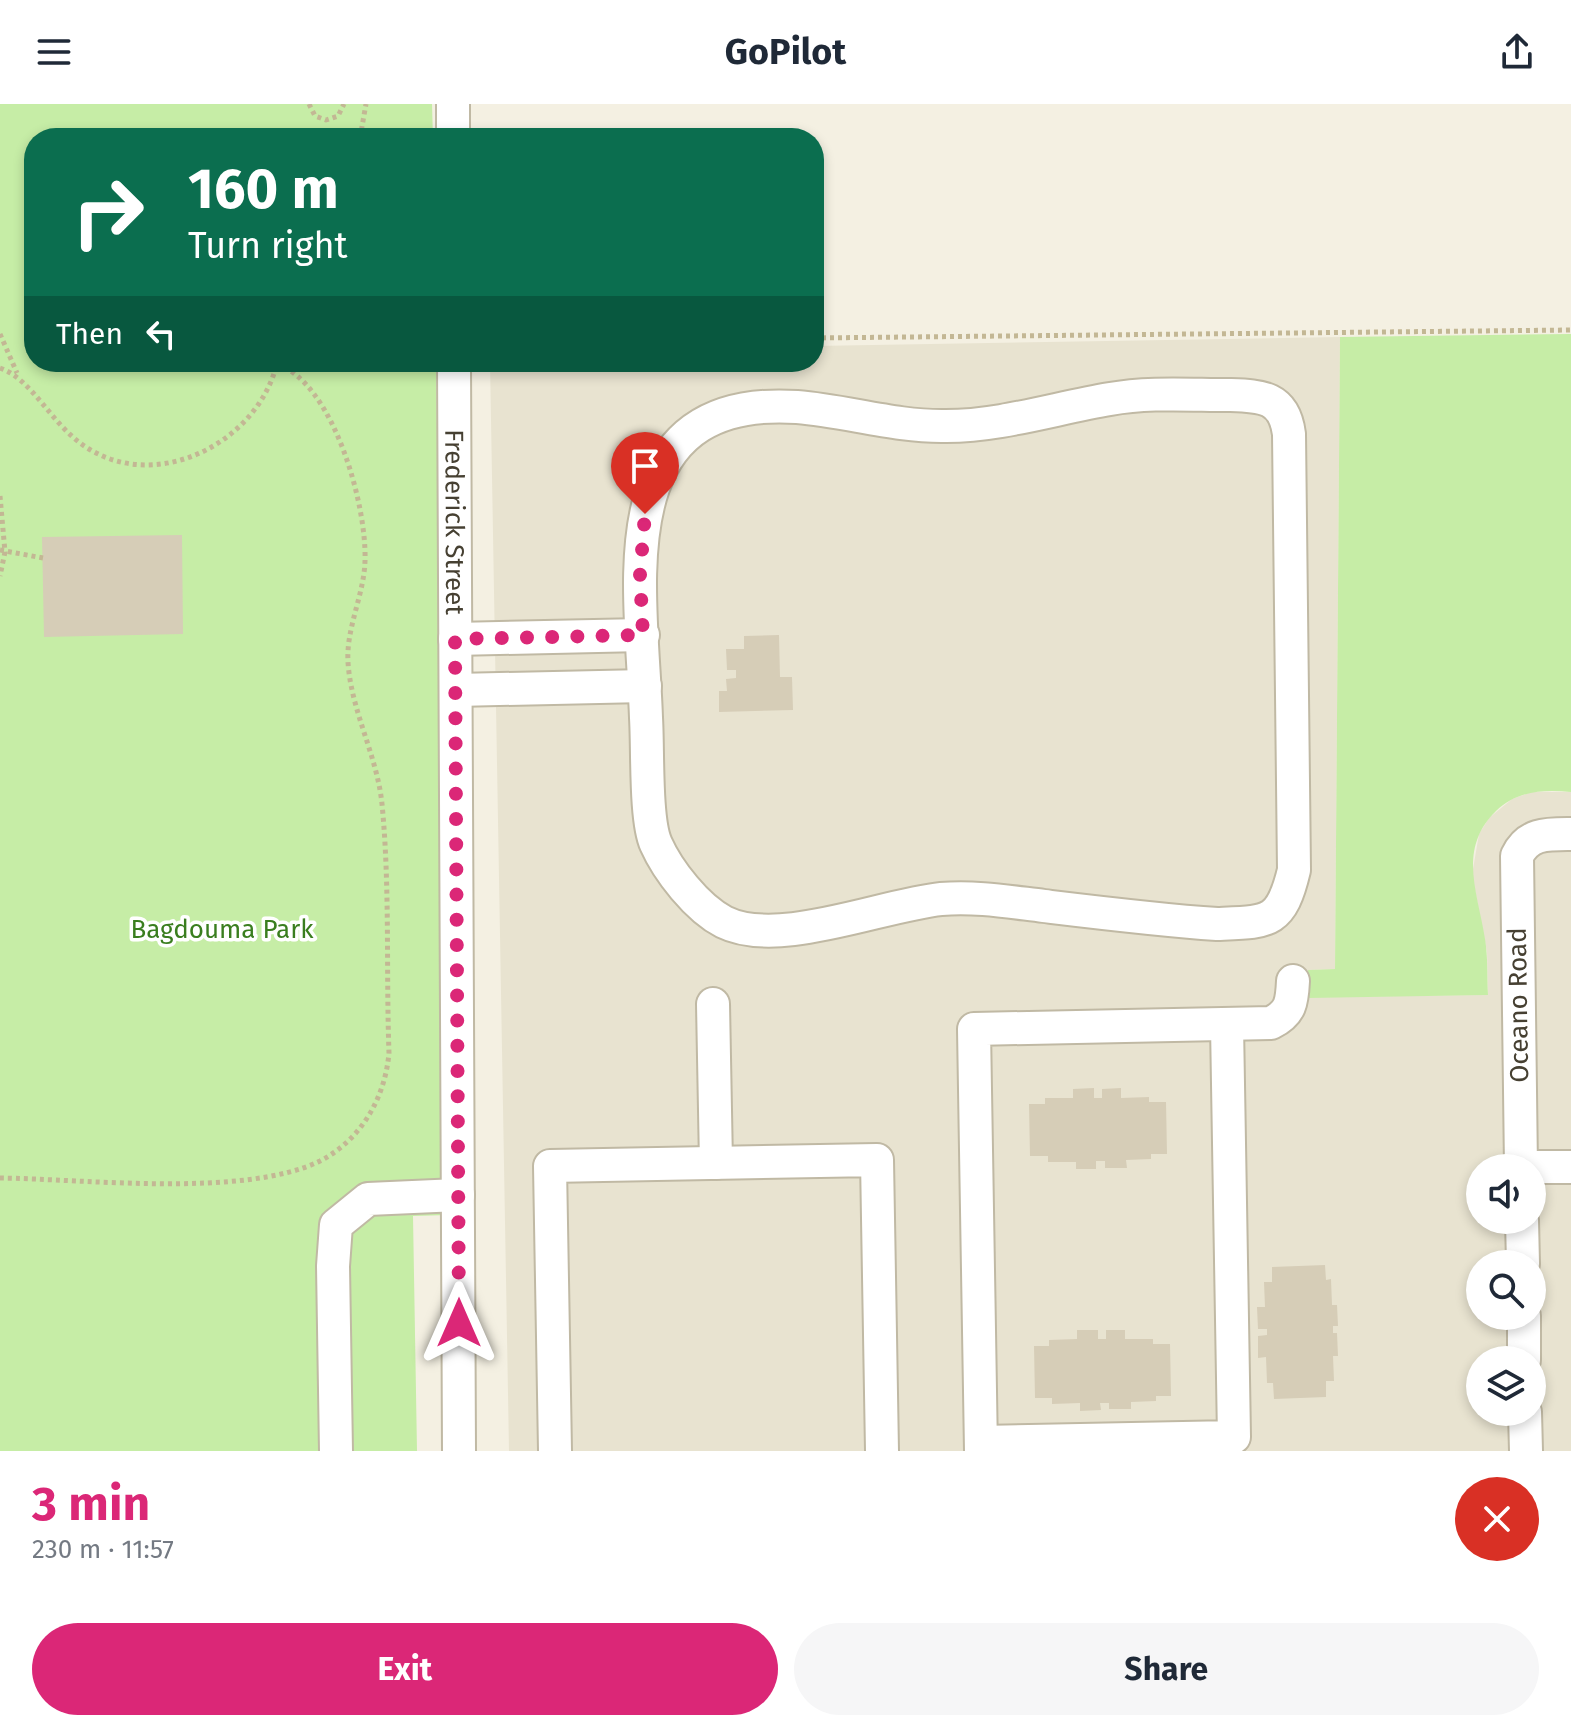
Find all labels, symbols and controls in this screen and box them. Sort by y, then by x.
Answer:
icon: menu [32,30,76,74]
text: GoPilot [725,30,846,74]
icon: share [1495,30,1539,74]
text: 160 m [188,156,339,223]
icon: right [56,160,160,264]
text: Turn right [188,224,348,268]
icon: left [139,312,183,356]
text: Then [56,316,123,352]
street label: Frederick Street [438,429,470,615]
pin [611,432,679,514]
icon: arrive [623,444,667,488]
park label: Bagdouma Park [130,914,314,945]
street label: Oceano Road [1502,927,1535,1083]
map controls [1466,1154,1546,1426]
button: sound [1466,1154,1546,1234]
button: search [1466,1250,1546,1330]
position arrow [417,1281,501,1365]
button: layers [1466,1346,1546,1426]
text: 3 min [32,1475,150,1533]
button: close [1455,1477,1539,1561]
text: 230 m · 11:57 [32,1534,174,1565]
button: Exit [32,1623,778,1715]
button: Share [794,1623,1539,1715]

